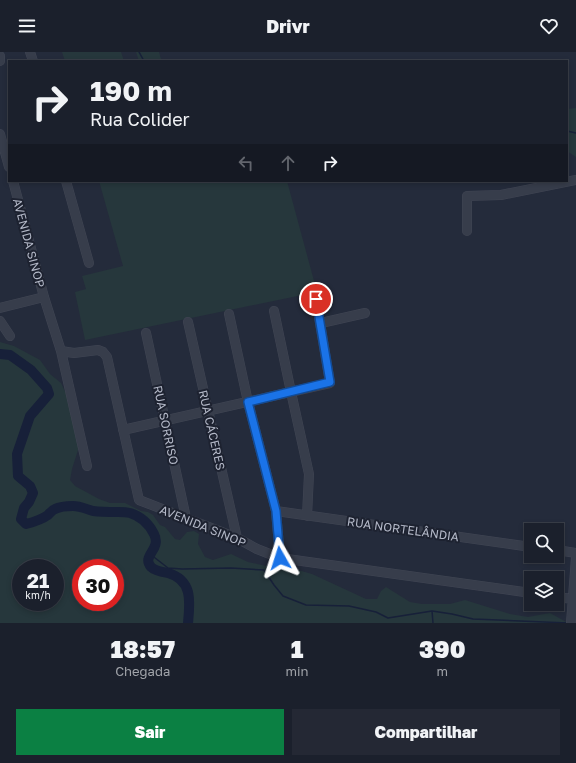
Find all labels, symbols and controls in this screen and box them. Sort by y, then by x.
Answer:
icon: menu [16,15,38,37]
text: Drivr [266,15,310,37]
icon: heart [538,15,560,37]
text: 190 m [90,74,172,107]
icon: right [24,76,76,128]
text: Rua Colider [90,108,190,130]
icon: left [235,152,257,174]
icon: ahead [277,152,299,174]
icon: right [319,152,341,174]
street label: AVENIDA SINOP [10,197,48,289]
pin [299,282,333,316]
icon: arrive [305,288,327,310]
street label: RUA SORRISO [150,384,182,466]
street label: RUA CÁCERES [195,388,229,472]
street label: AVENIDA SINOP [158,502,248,550]
street label: RUA NORTELÂNDIA [346,514,460,544]
map controls [524,523,564,611]
button: search [524,523,564,563]
position arrow [259,537,301,579]
speed limit sign: 30 [72,559,124,611]
text: 21 [27,568,49,592]
button: layers [524,571,564,611]
text: km/h [25,589,51,601]
text: 18:57 [110,634,175,663]
text: 1 [291,634,303,663]
text: 390 [419,634,466,663]
text: Chegada [115,663,170,679]
text: min [286,663,308,679]
text: m [436,663,448,679]
button: Sair [16,709,284,755]
button: Compartilhar [292,709,560,755]

